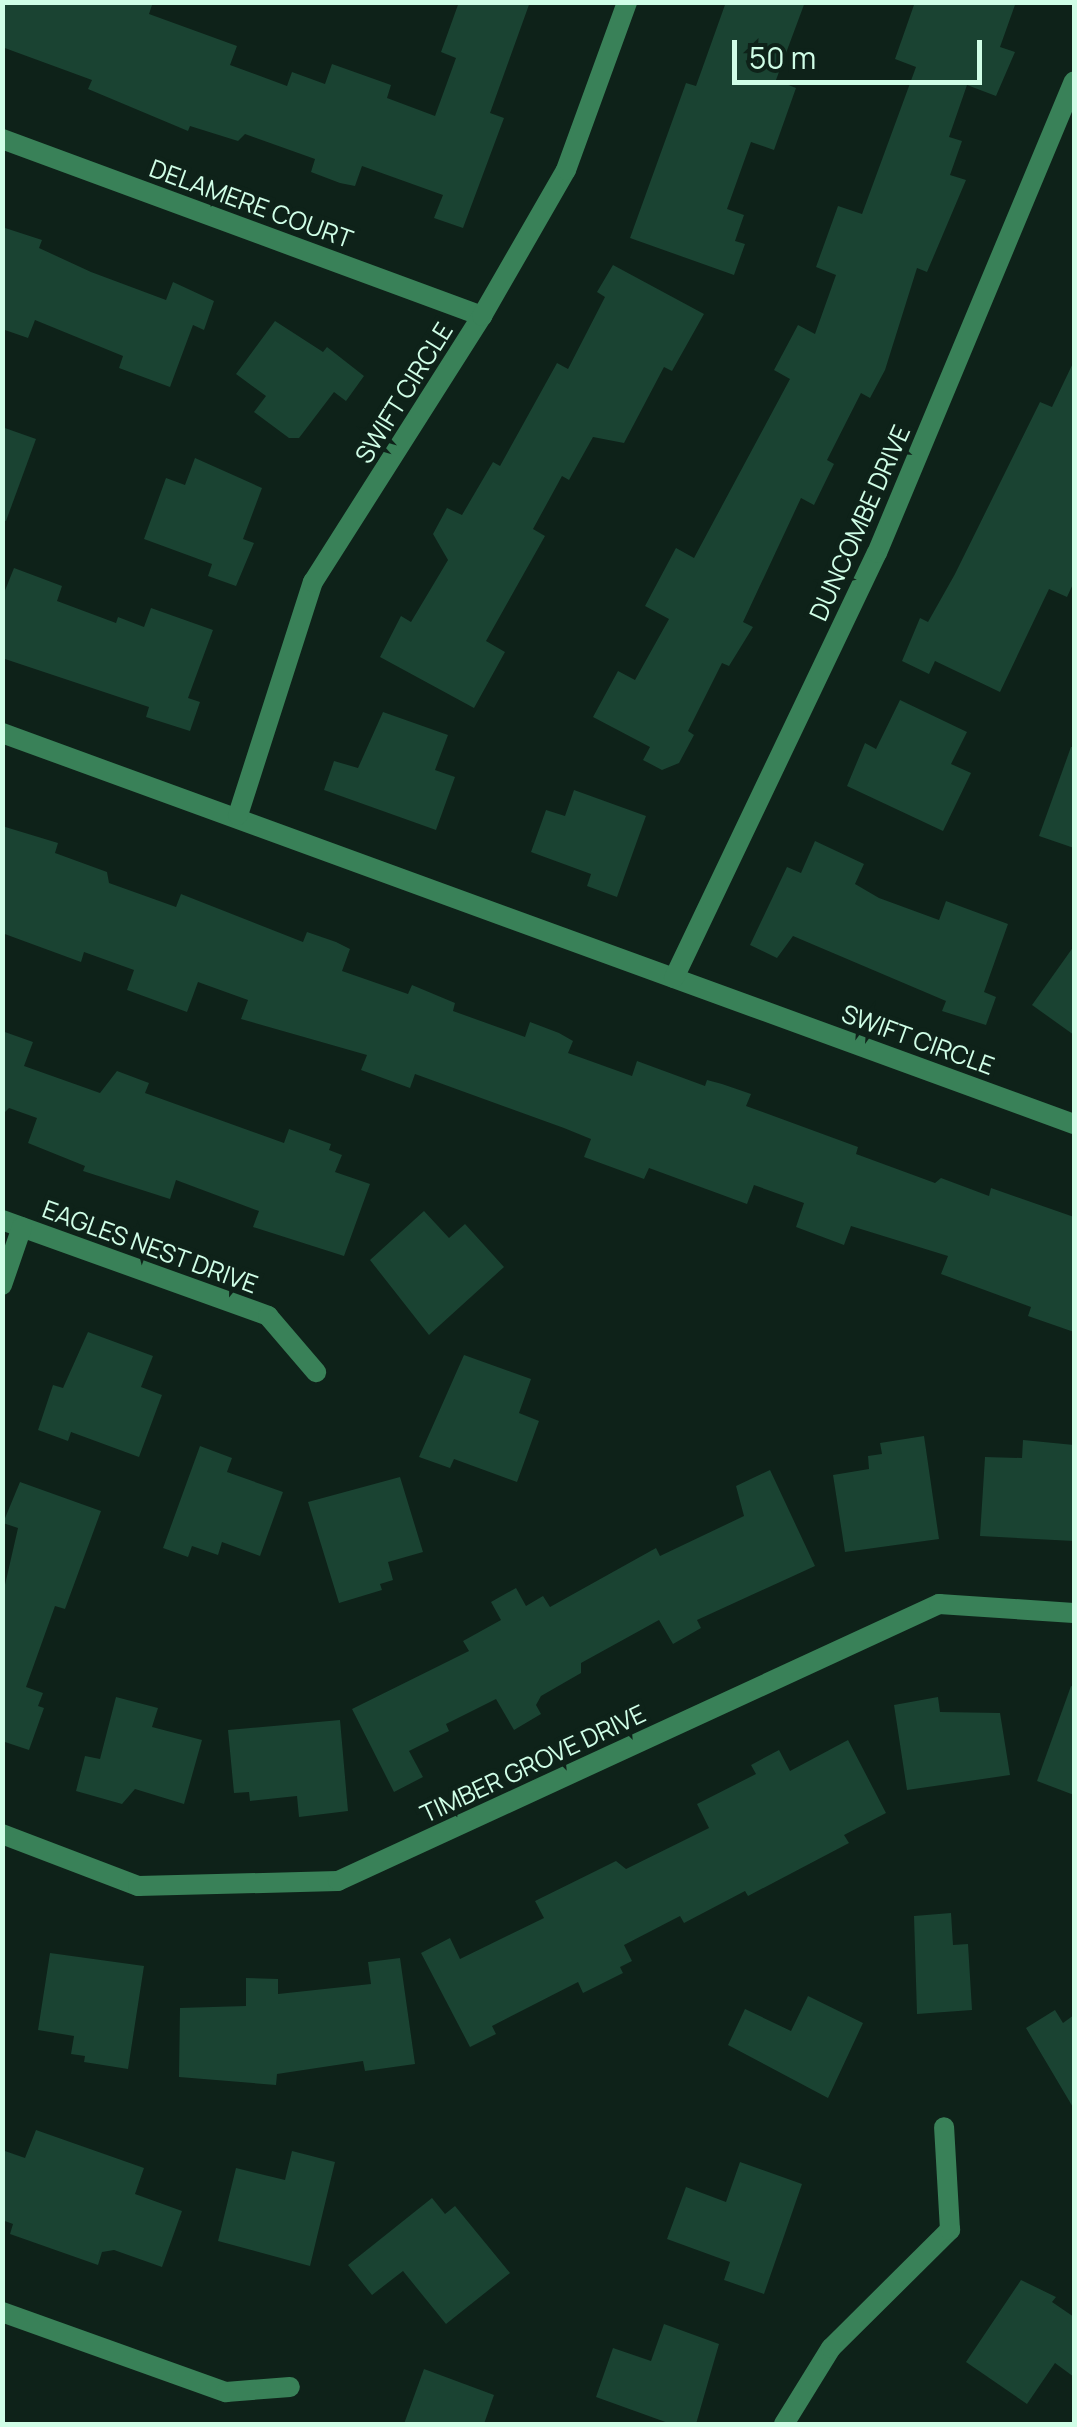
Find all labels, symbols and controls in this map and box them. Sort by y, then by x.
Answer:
scale bar [737,20,987,82]
text: 50 m [749,37,816,78]
street label: DELAMERE COURT [145,153,357,255]
street label: SWIFT CIRCLE [349,317,459,469]
street label: DUNCOMBE DRIVE [803,421,917,625]
street label: SWIFT CIRCLE [837,998,999,1082]
street label: EAGLES NEST DRIVE [38,1194,262,1300]
street label: TIMBER GROVE DRIVE [416,1699,650,1829]

